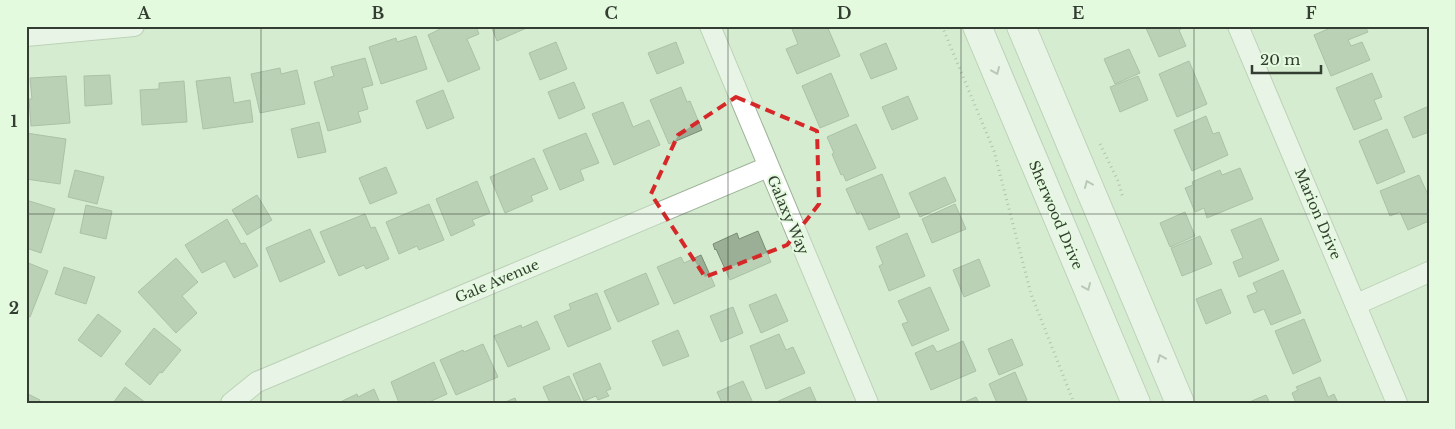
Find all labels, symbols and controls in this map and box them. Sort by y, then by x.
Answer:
text: A [137,3,152,23]
text: B [372,3,385,23]
text: C [604,3,618,23]
text: D [837,3,851,23]
text: E [1072,3,1084,23]
text: F [1305,3,1317,23]
scale bar [1252,42,1321,74]
text: 20 m [1260,50,1300,69]
one-way arrow [989,66,1000,75]
text: 1 [11,111,18,131]
street label: Sherwood Drive [1025,158,1087,272]
street label: Marion Drive [1291,166,1345,262]
street label: Galaxy Way [763,173,813,257]
one-way arrow [1084,180,1094,189]
street label: Gale Avenue [452,255,542,307]
one-way arrow [1080,282,1091,291]
text: 2 [9,298,19,318]
one-way arrow [1157,354,1168,363]

